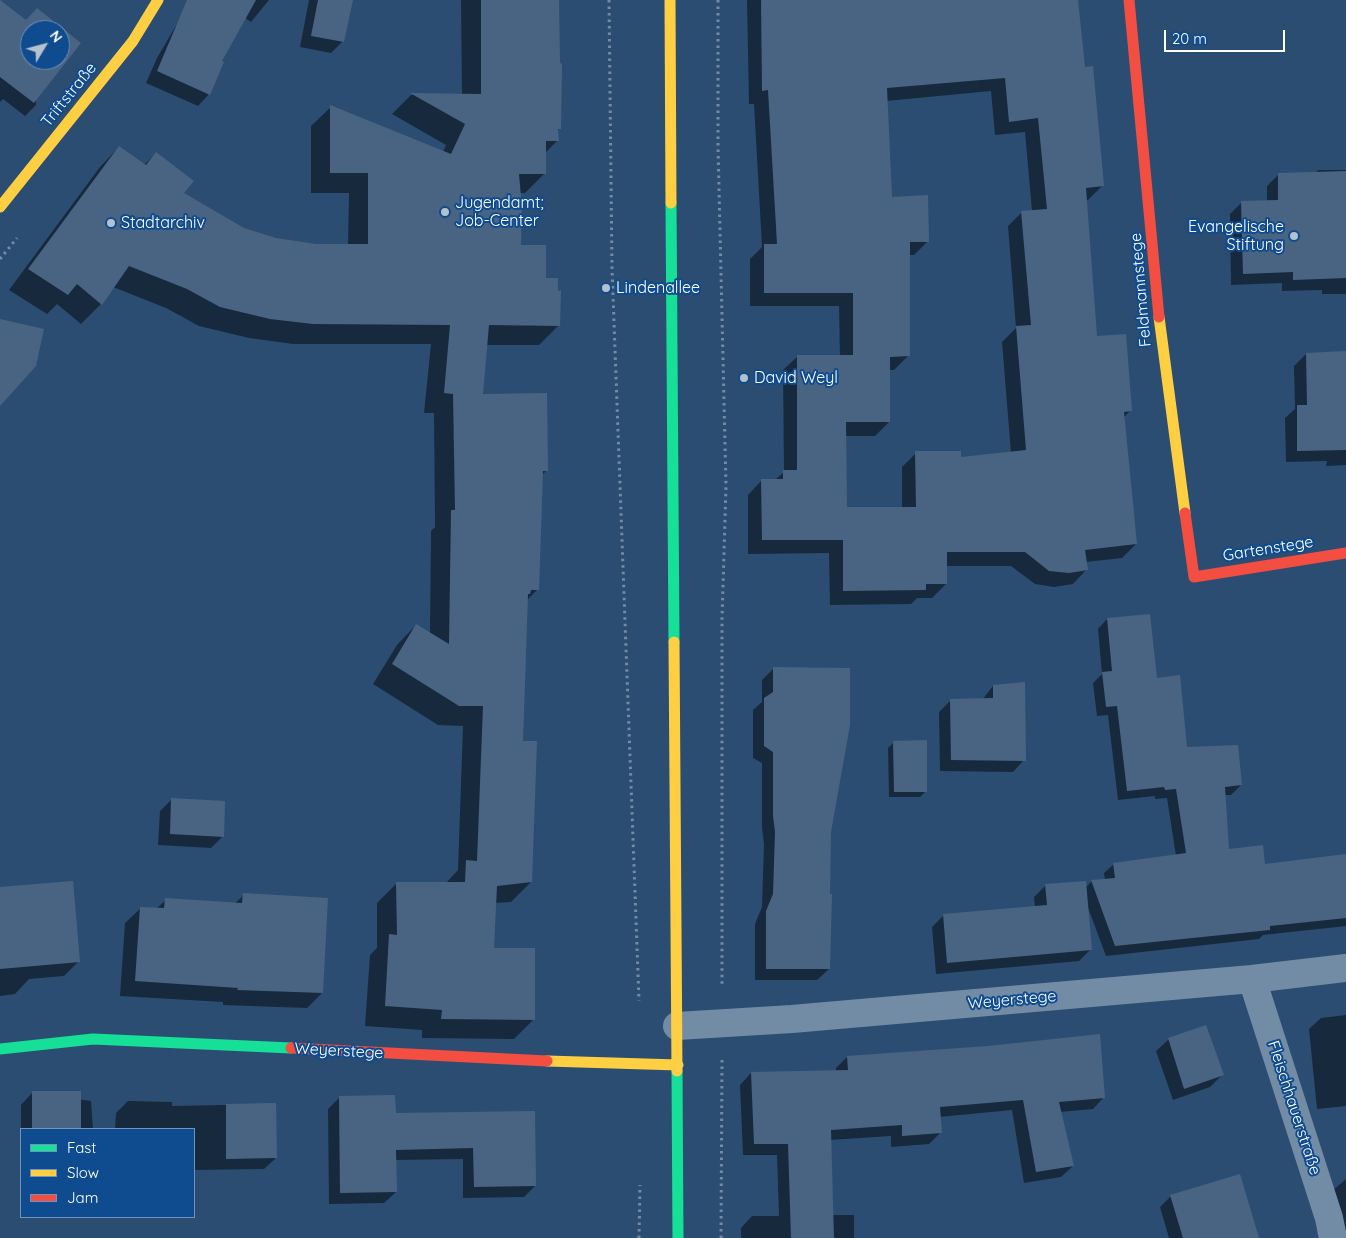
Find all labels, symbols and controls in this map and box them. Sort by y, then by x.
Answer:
north arrow [20,20,70,70]
scale bar [1166,20,1287,52]
text: N [46,27,66,46]
text: 20 m [1172,29,1207,48]
street label: Triftstraße [37,59,101,131]
place label: Jugendamt; Job-Center [455,193,544,231]
marker: Jugendamt; Job-Center [439,206,451,218]
place label: Stadtarchiv [121,213,205,233]
marker: Stadtarchiv [105,217,117,229]
place label: Evangelische Stiftung [1188,217,1284,255]
marker: Evangelische Stiftung [1288,230,1300,242]
street label: Feldmannstege [1126,232,1156,348]
place label: Lindenallee [616,278,700,298]
marker: Lindenallee [600,282,612,294]
place label: David Weyl [754,368,838,388]
marker: David Weyl [738,372,750,384]
street label: Gartenstege [1221,532,1315,566]
street label: Weyerstege [967,987,1057,1013]
street label: Fleischhauerstraße [1263,1038,1325,1178]
street label: Weyerstege [294,1039,384,1063]
legend [20,1128,195,1218]
text: Fast [67,1138,96,1157]
text: Slow [67,1163,99,1182]
text: Jam [67,1188,98,1207]

